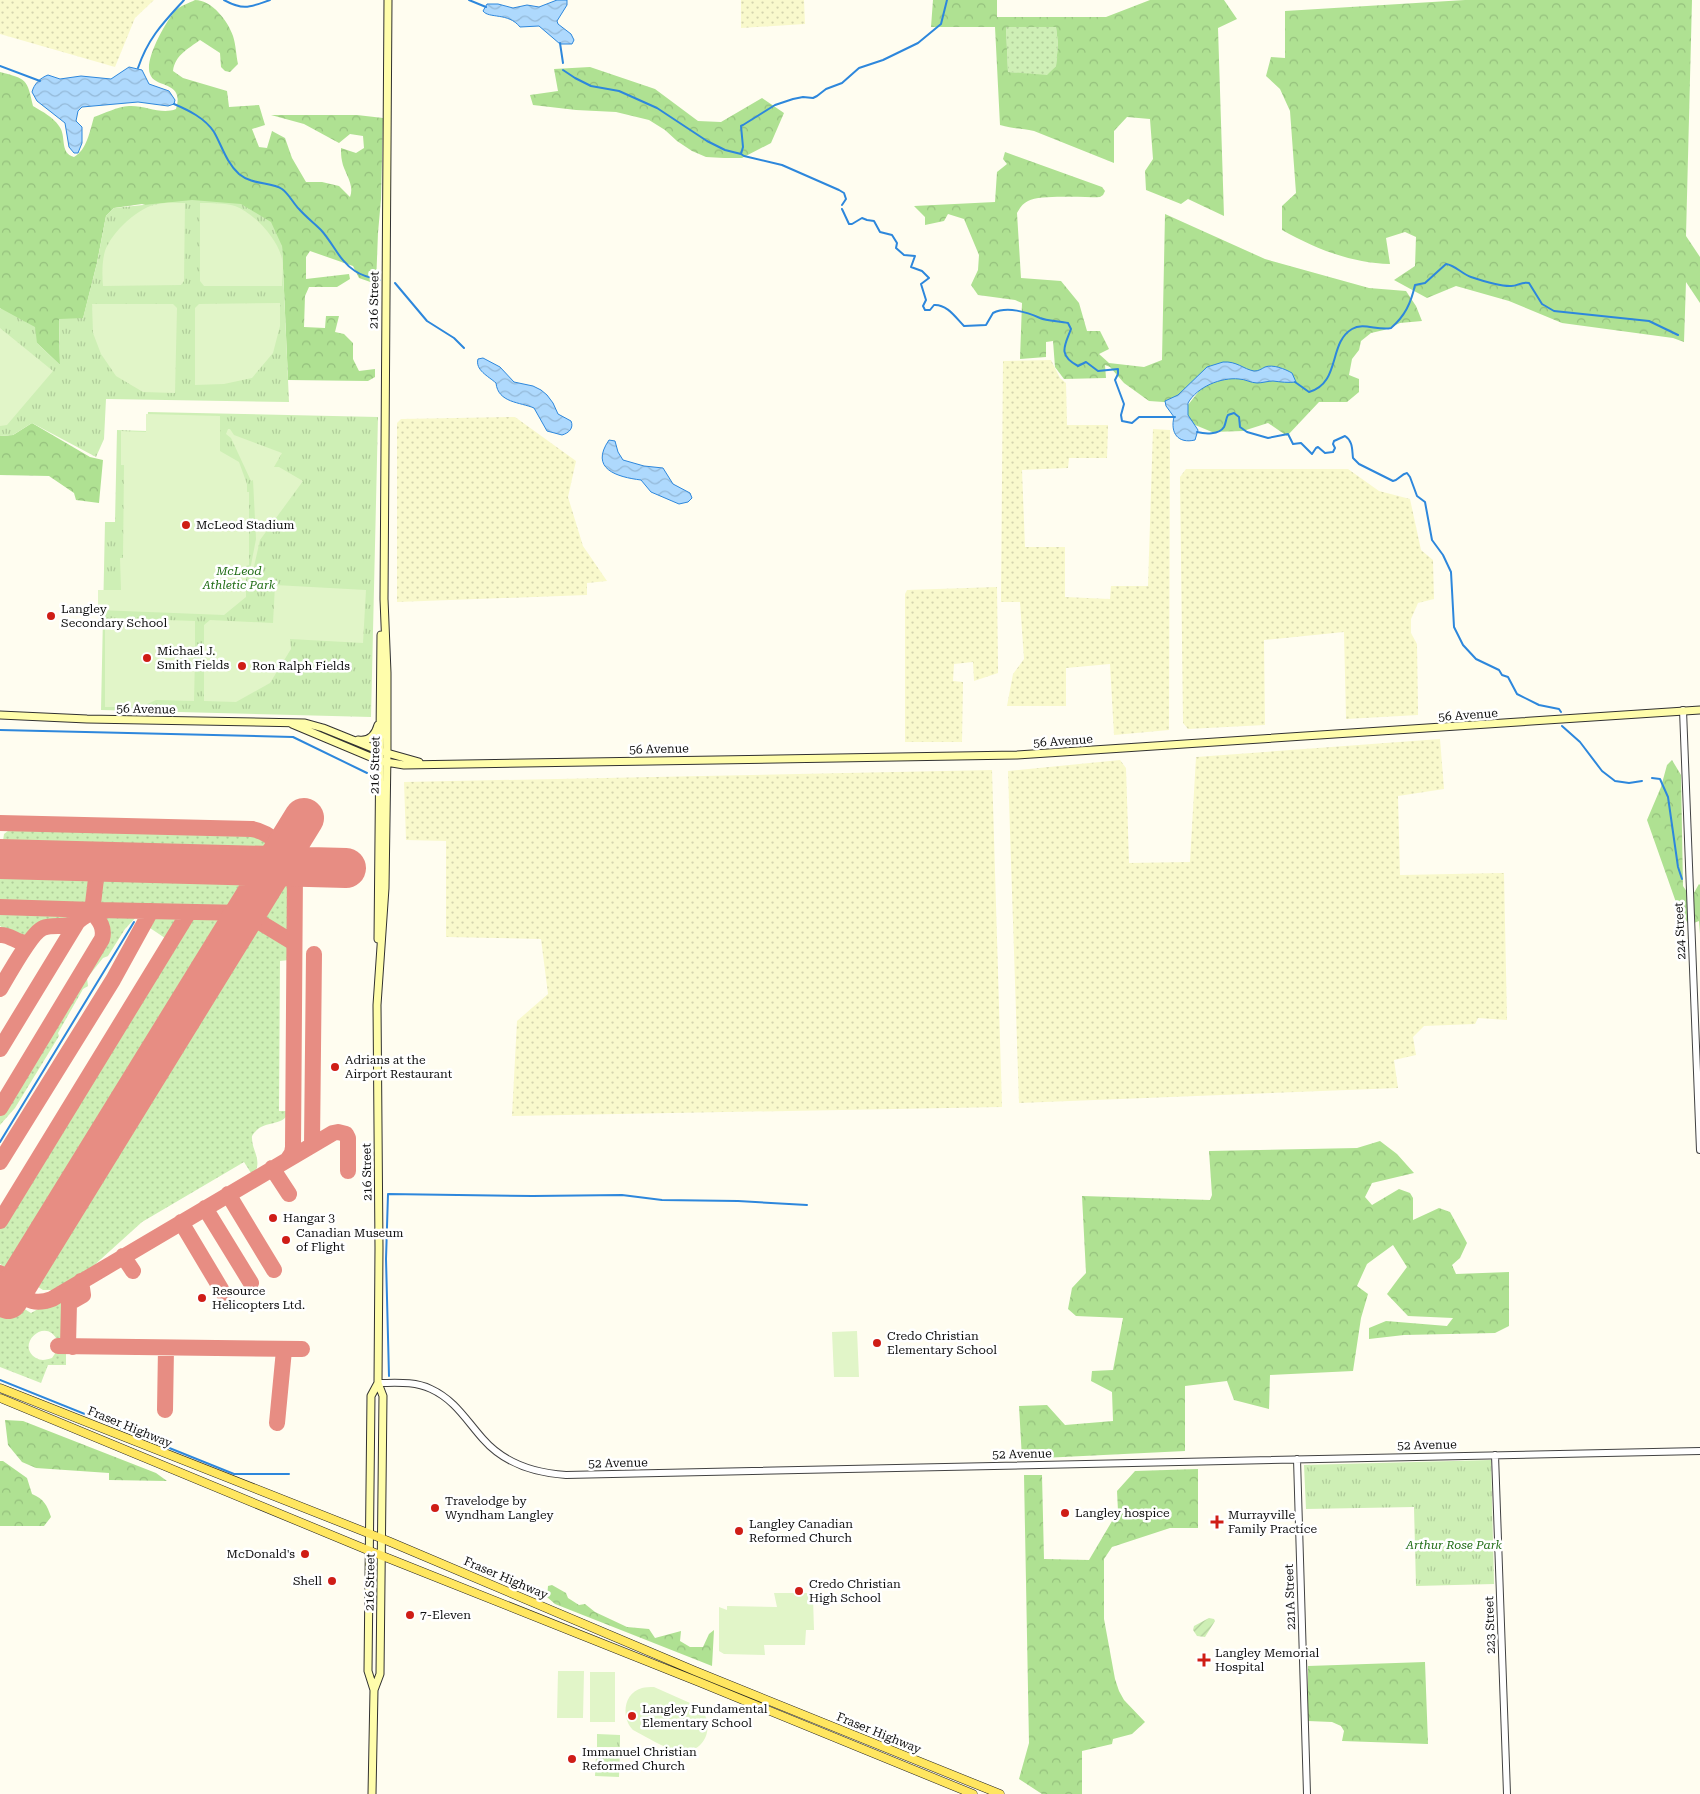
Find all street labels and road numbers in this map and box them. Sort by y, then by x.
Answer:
street label: 216 Street [366,271,382,329]
street label: 56 Avenue [116,701,176,717]
street label: 56 Avenue [1438,706,1499,724]
street label: 56 Avenue [1033,732,1094,750]
street label: 216 Street [367,736,383,794]
street label: 56 Avenue [629,741,689,757]
street label: 224 Street [1671,901,1688,960]
street label: 216 Street [359,1143,375,1201]
street label: Fraser Highway [86,1404,175,1451]
street label: 52 Avenue [1397,1437,1457,1453]
street label: 52 Avenue [992,1446,1052,1462]
street label: 52 Avenue [588,1455,648,1471]
street label: 216 Street [362,1553,378,1611]
street label: Fraser Highway [462,1554,551,1602]
street label: 221A Street [1282,1563,1298,1630]
street label: 223 Street [1482,1595,1498,1654]
street label: Fraser Highway [835,1710,924,1757]

